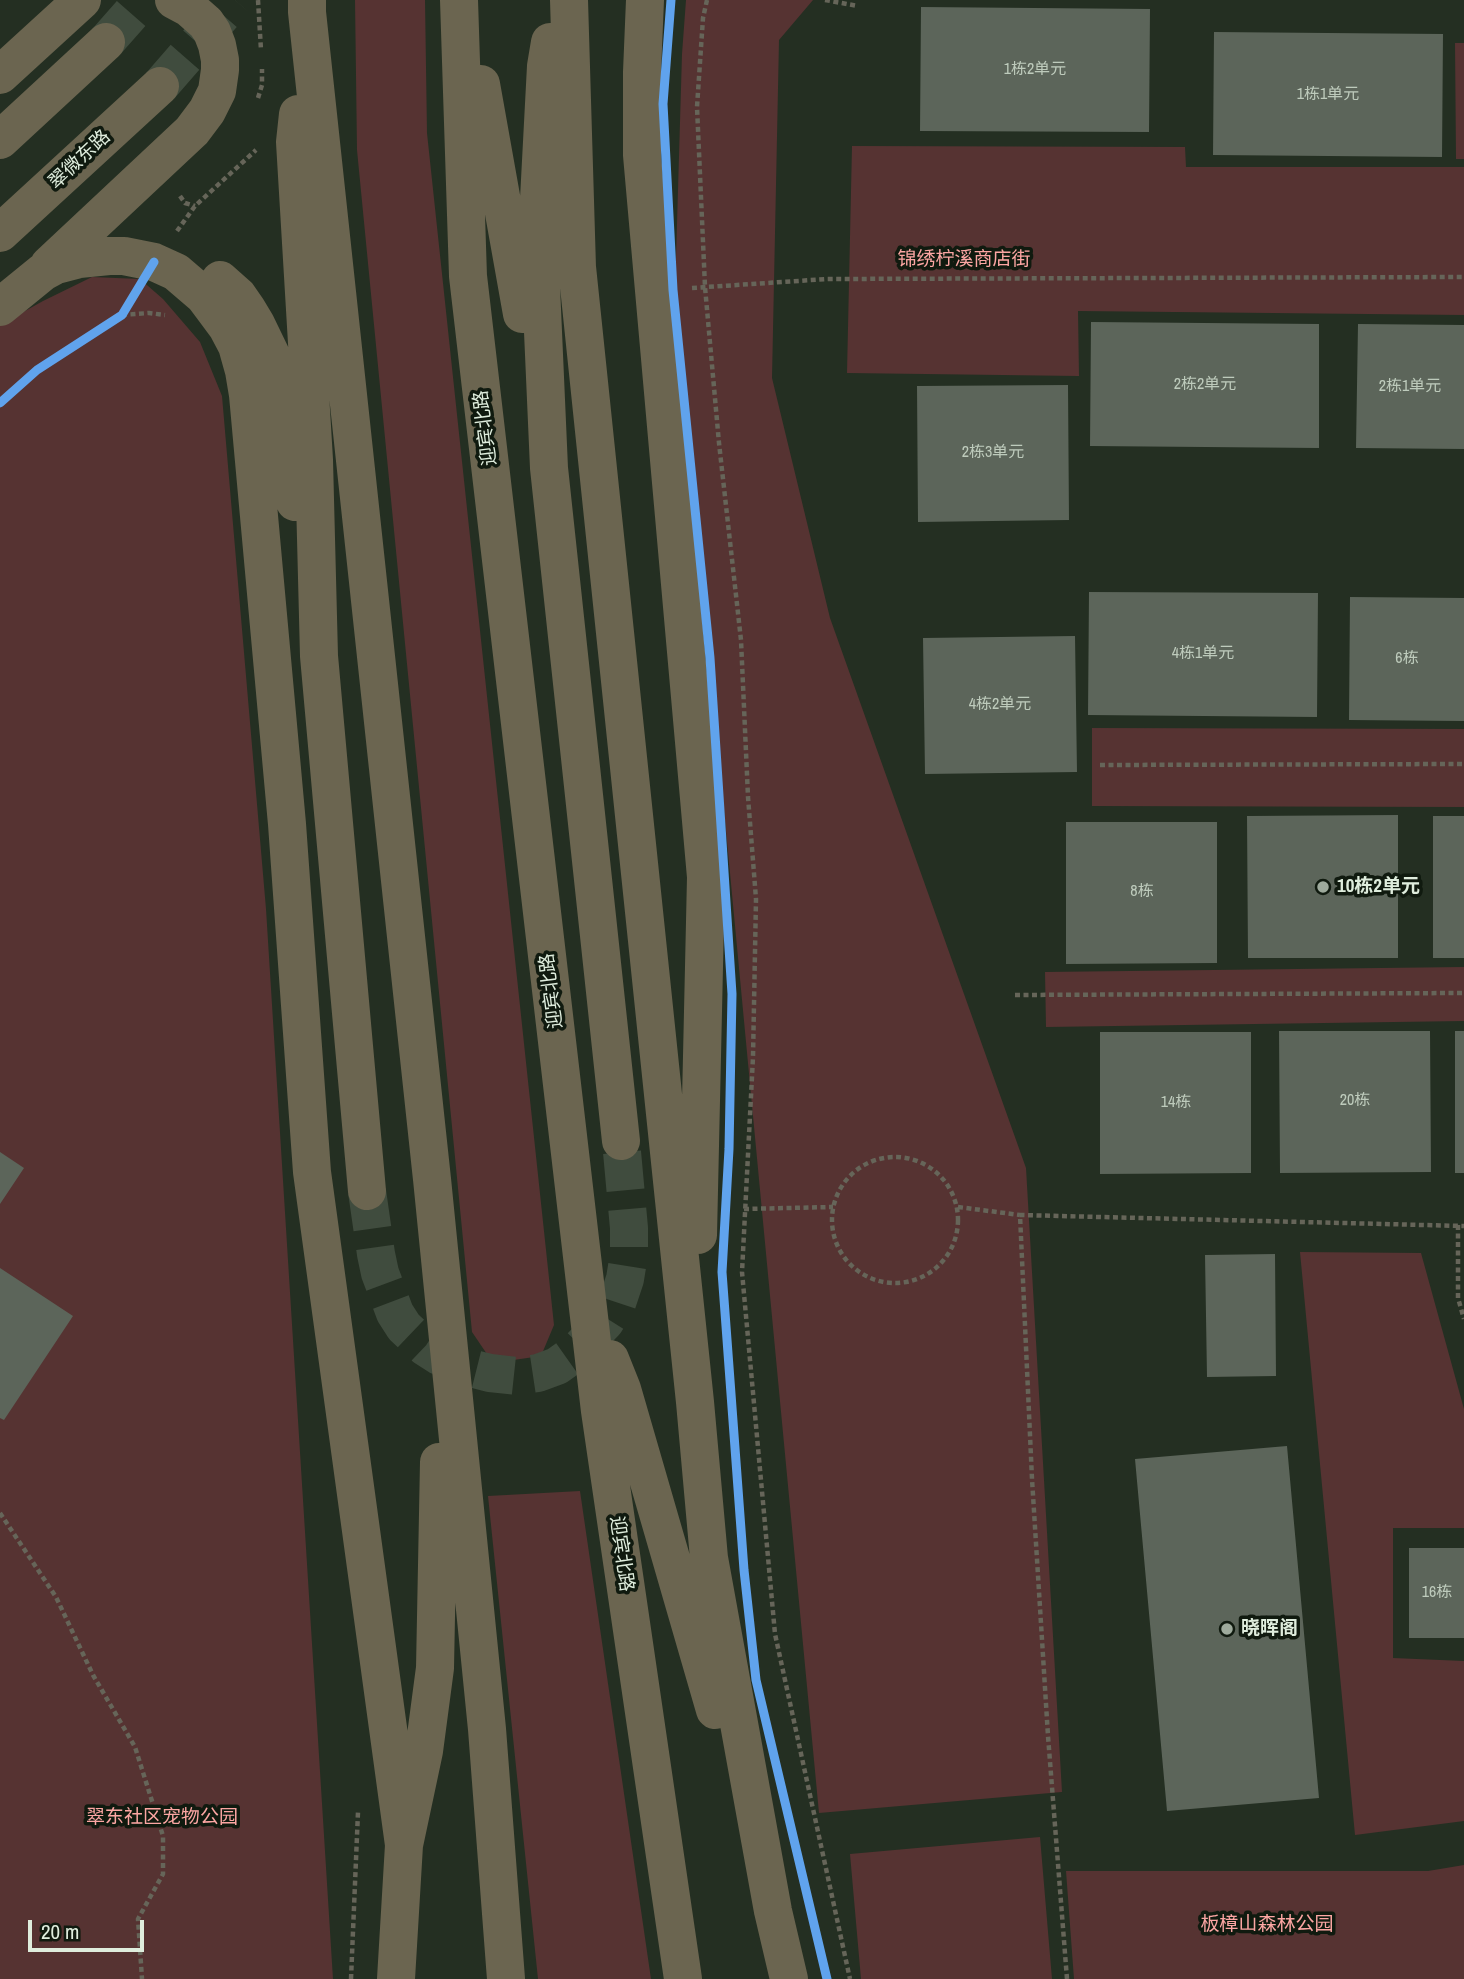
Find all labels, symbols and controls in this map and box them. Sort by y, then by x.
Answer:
house number: 1栋2单元 [1004,60,1066,80]
house number: 1栋1单元 [1297,85,1359,105]
street label: 翠微东路 [44,126,116,194]
park label: 锦绣柠溪商店街 [898,249,1030,271]
house number: 2栋2单元 [1174,375,1236,395]
house number: 2栋1单元 [1379,377,1441,397]
street label: 迎宾北路 [470,389,502,467]
house number: 2栋3单元 [962,443,1024,463]
house number: 4栋1单元 [1172,644,1234,664]
house number: 6栋 [1395,649,1419,669]
house number: 4栋2单元 [969,695,1031,715]
place label: 10栋2单元 [1337,876,1420,898]
marker: 10栋2单元 [1315,879,1331,895]
house number: 8栋 [1130,882,1154,902]
street label: 迎宾北路 [536,952,568,1030]
house number: 20栋 [1340,1091,1370,1111]
house number: 14栋 [1161,1093,1191,1113]
street label: 迎宾北路 [604,1515,638,1593]
house number: 16栋 [1422,1583,1452,1603]
place label: 晓晖阁 [1241,1618,1298,1640]
marker: 晓晖阁 [1219,1621,1235,1637]
park label: 翠东社区宠物公园 [86,1807,238,1829]
scale bar [32,1906,147,1950]
park label: 板樟山森林公园 [1201,1914,1333,1936]
text: 20 m [41,1917,79,1946]

